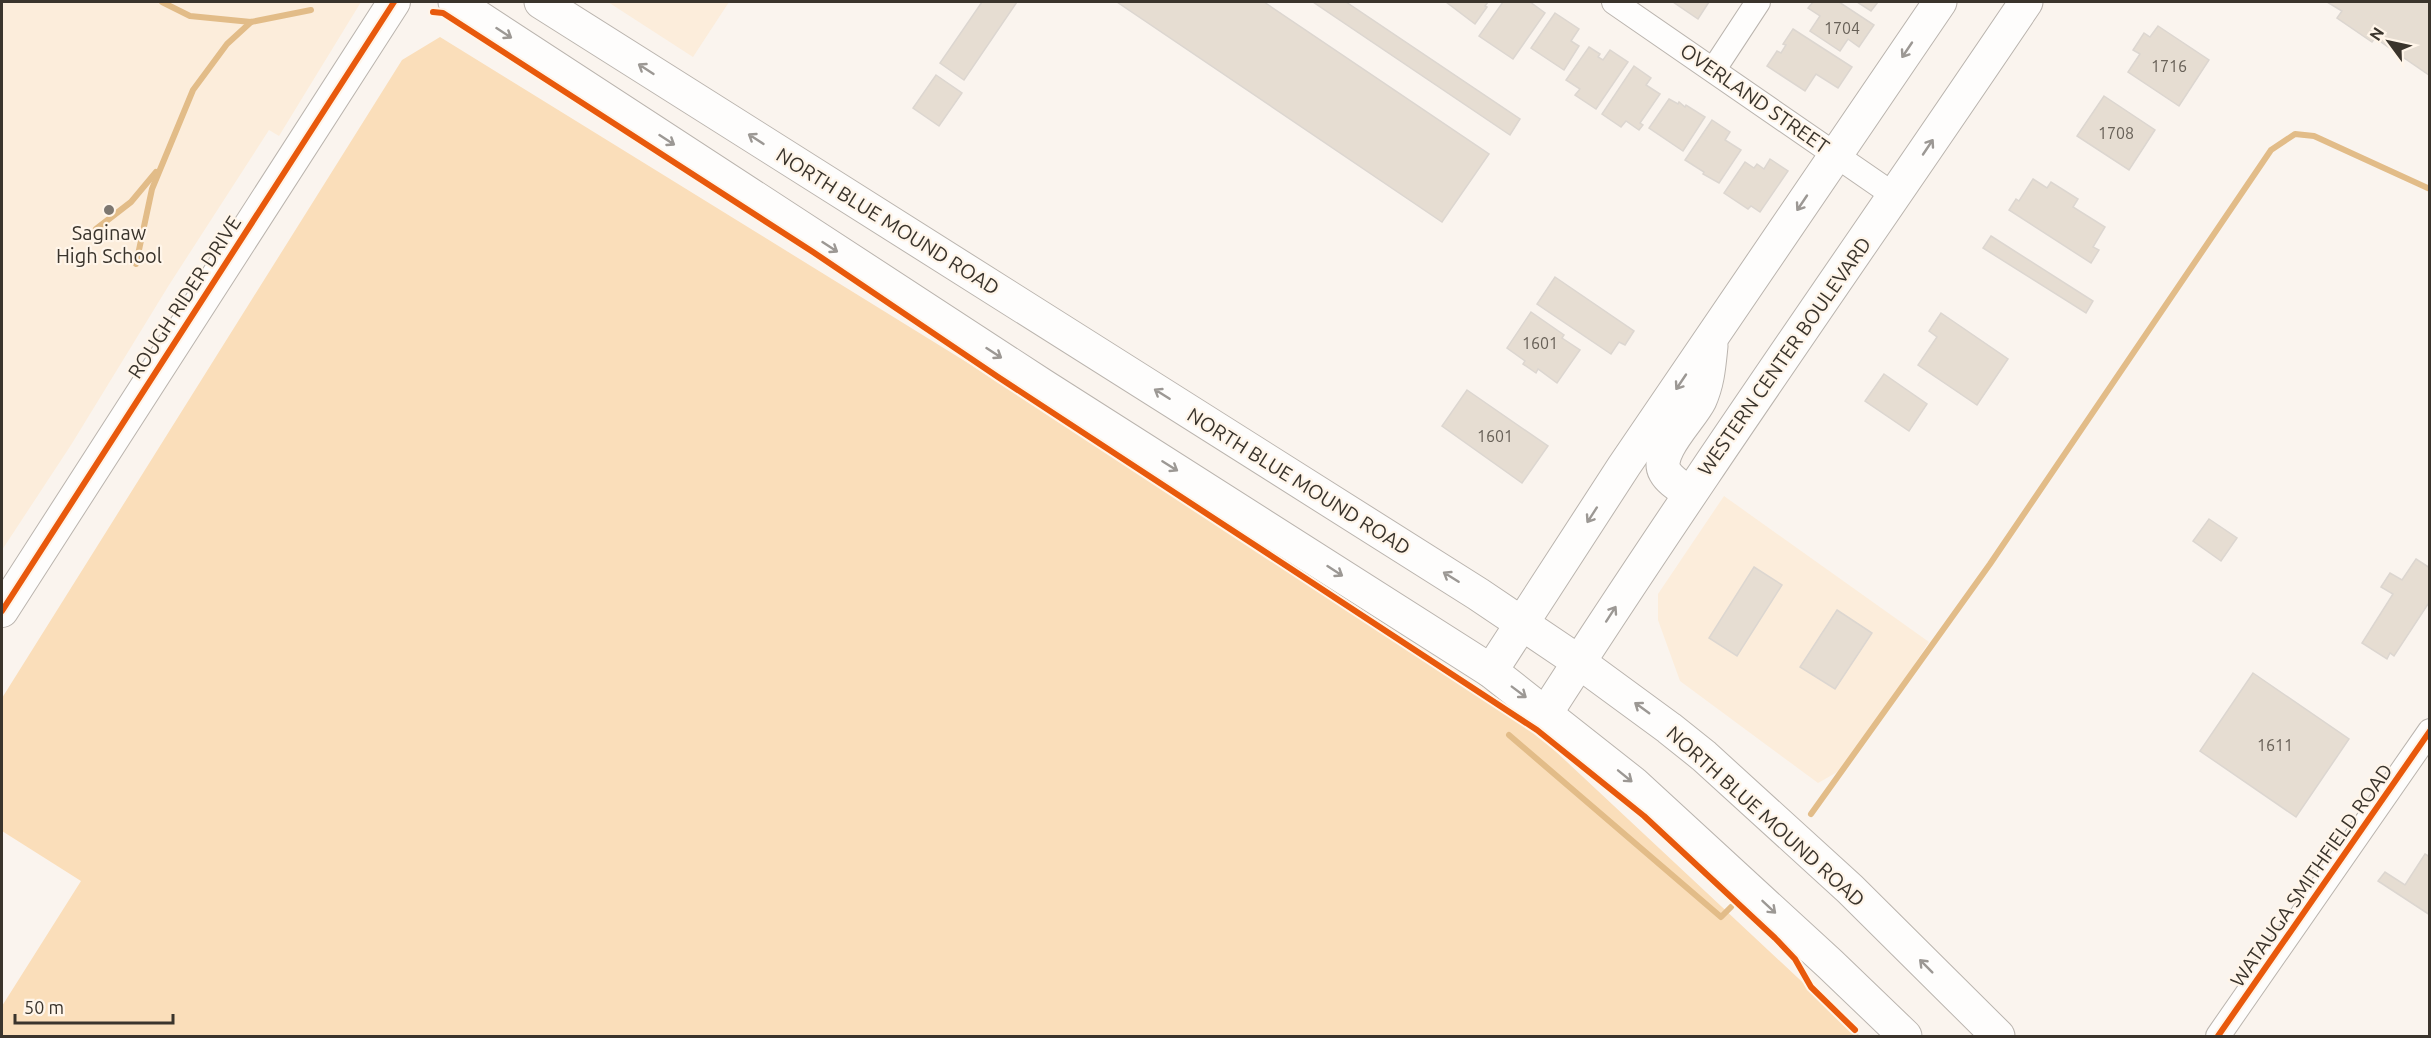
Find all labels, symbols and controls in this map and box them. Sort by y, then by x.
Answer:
north arrow [2359,12,2419,72]
house number: 1704 [1824,19,1860,37]
text: N [2366,24,2387,44]
one-way arrow [495,28,512,40]
street label: OVERLAND STREET [1676,38,1834,158]
one-way arrow [1901,41,1913,57]
house number: 1716 [2151,57,2187,75]
one-way arrow [638,62,655,74]
house number: 1708 [2098,124,2134,142]
one-way arrow [749,133,765,145]
one-way arrow [658,134,675,146]
one-way arrow [1922,140,1934,156]
street label: NORTH BLUE MOUND ROAD [772,143,1004,299]
one-way arrow [1796,194,1808,211]
marker: Saginaw High School [102,203,116,217]
street label: ROUGH RIDER DRIVE [123,211,245,383]
place label: Saginaw High School [56,221,162,267]
street label: WESTERN CENTER BOULEVARD [1693,232,1875,480]
one-way arrow [822,240,839,253]
house number: 1601 [1522,334,1558,352]
one-way arrow [985,347,1002,359]
one-way arrow [1675,373,1687,390]
one-way arrow [1154,387,1171,399]
street label: NORTH BLUE MOUND ROAD [1183,403,1415,559]
house number: 1601 [1477,427,1513,445]
one-way arrow [1162,460,1179,473]
one-way arrow [1586,507,1598,523]
one-way arrow [1326,565,1343,577]
one-way arrow [1443,571,1460,583]
one-way arrow [1605,606,1617,622]
one-way arrow [1510,686,1526,698]
one-way arrow [1635,702,1651,714]
street label: NORTH BLUE MOUND ROAD [1662,721,1870,911]
house number: 1611 [2257,736,2293,754]
street label: WATAUGA SMITHFIELD ROAD [2225,759,2397,991]
one-way arrow [1617,769,1633,782]
one-way arrow [1761,900,1776,914]
one-way arrow [1919,958,1934,973]
scale bar [15,987,172,1025]
text: 50 m [24,997,64,1017]

